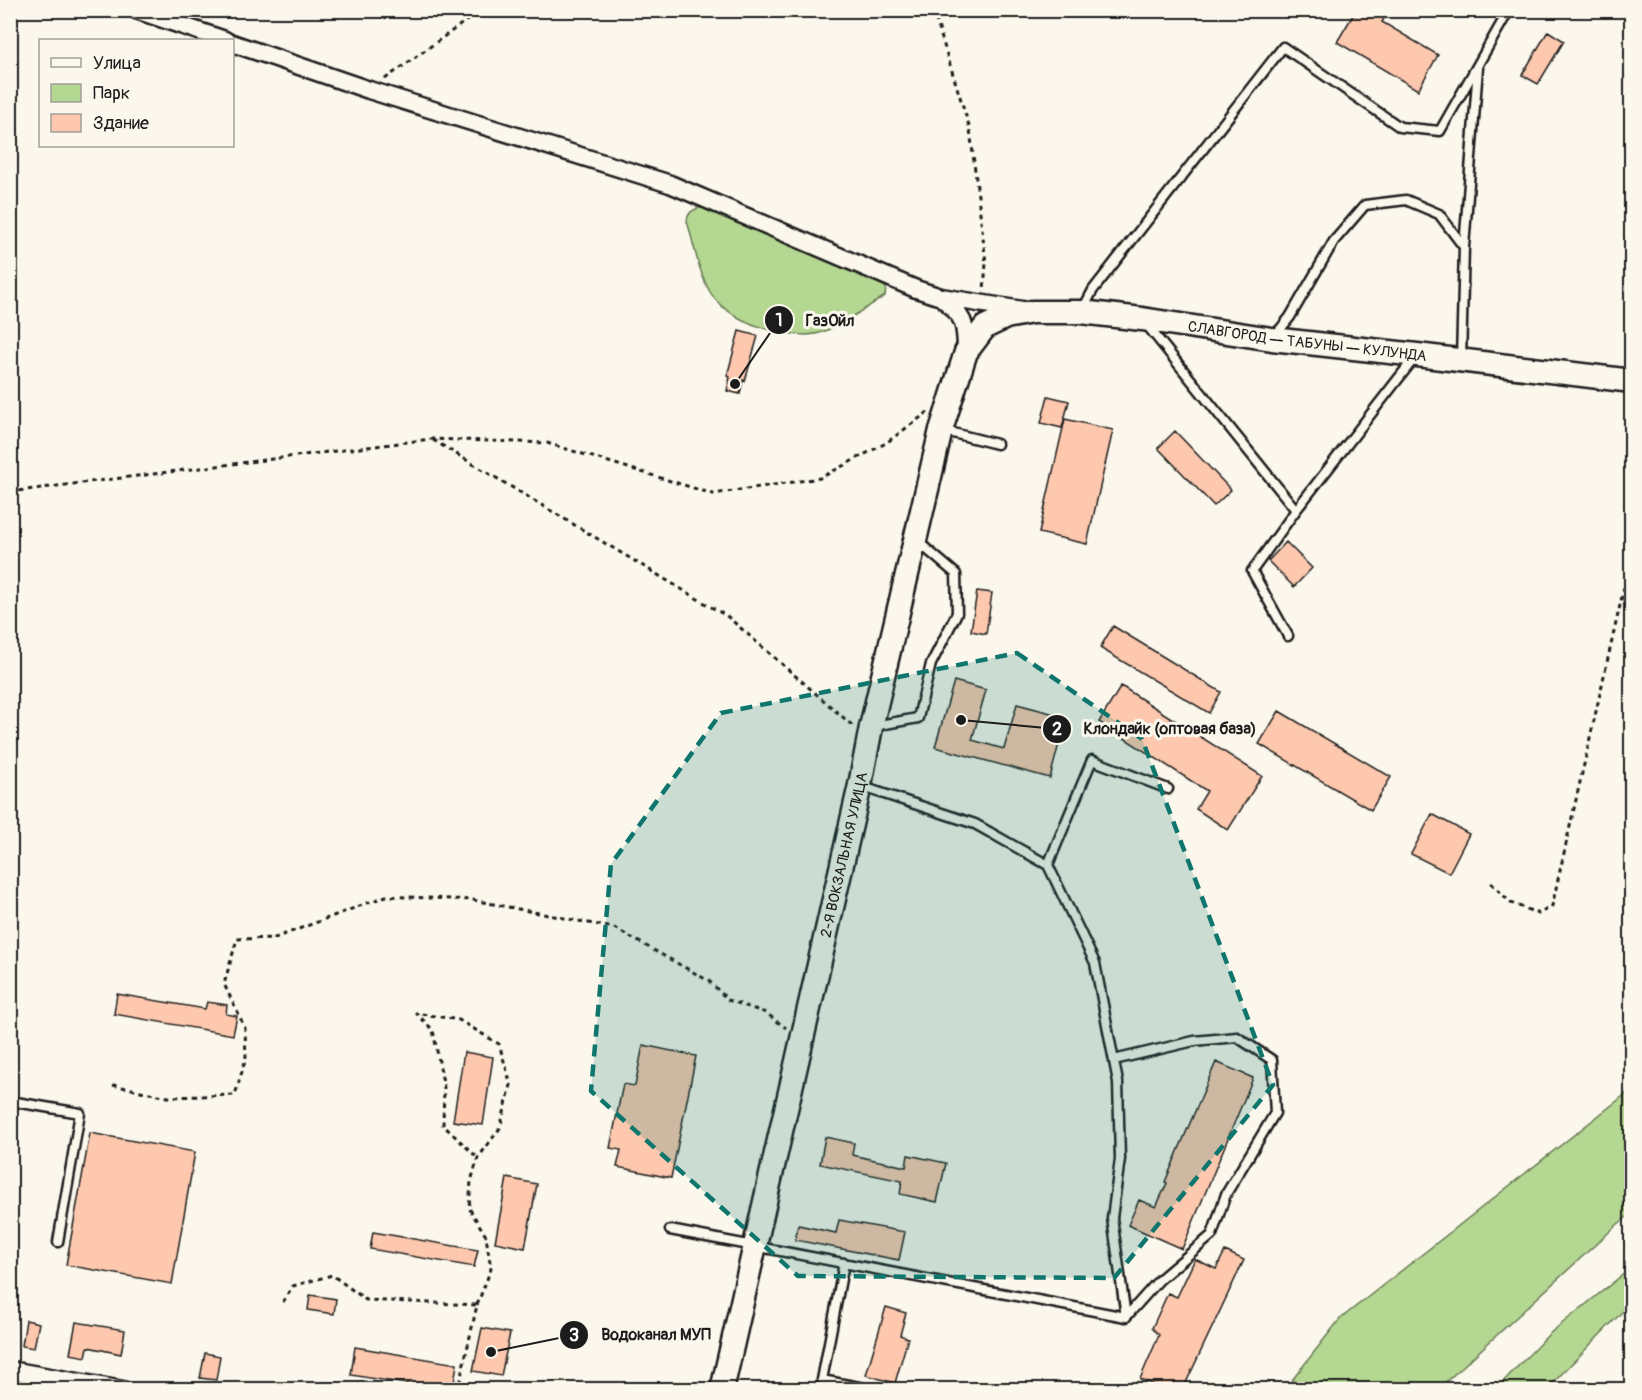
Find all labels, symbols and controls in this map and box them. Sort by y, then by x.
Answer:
legend [39,39,234,147]
text: Улица [93,52,141,75]
text: Парк [93,82,130,105]
text: Здание [93,112,149,135]
callout: ГазОйл [764,303,867,337]
text: 1 [775,309,783,332]
text: ГазОйл [805,311,855,331]
street label: СЛАВГОРОД — ТАБУНЫ — КУЛУНДА [1187,317,1428,366]
callout: Клондайк (оптовая база) [1042,712,1269,746]
text: 2 [1052,718,1062,741]
text: Клондайк (оптовая база) [1084,719,1256,739]
street label: 2-Я ВОКЗАЛЬНАЯ УЛИЦА [817,770,872,939]
callout: Водоканал МУП [559,1318,723,1352]
text: 3 [569,1324,579,1347]
text: Водоканал МУП [601,1325,711,1345]

